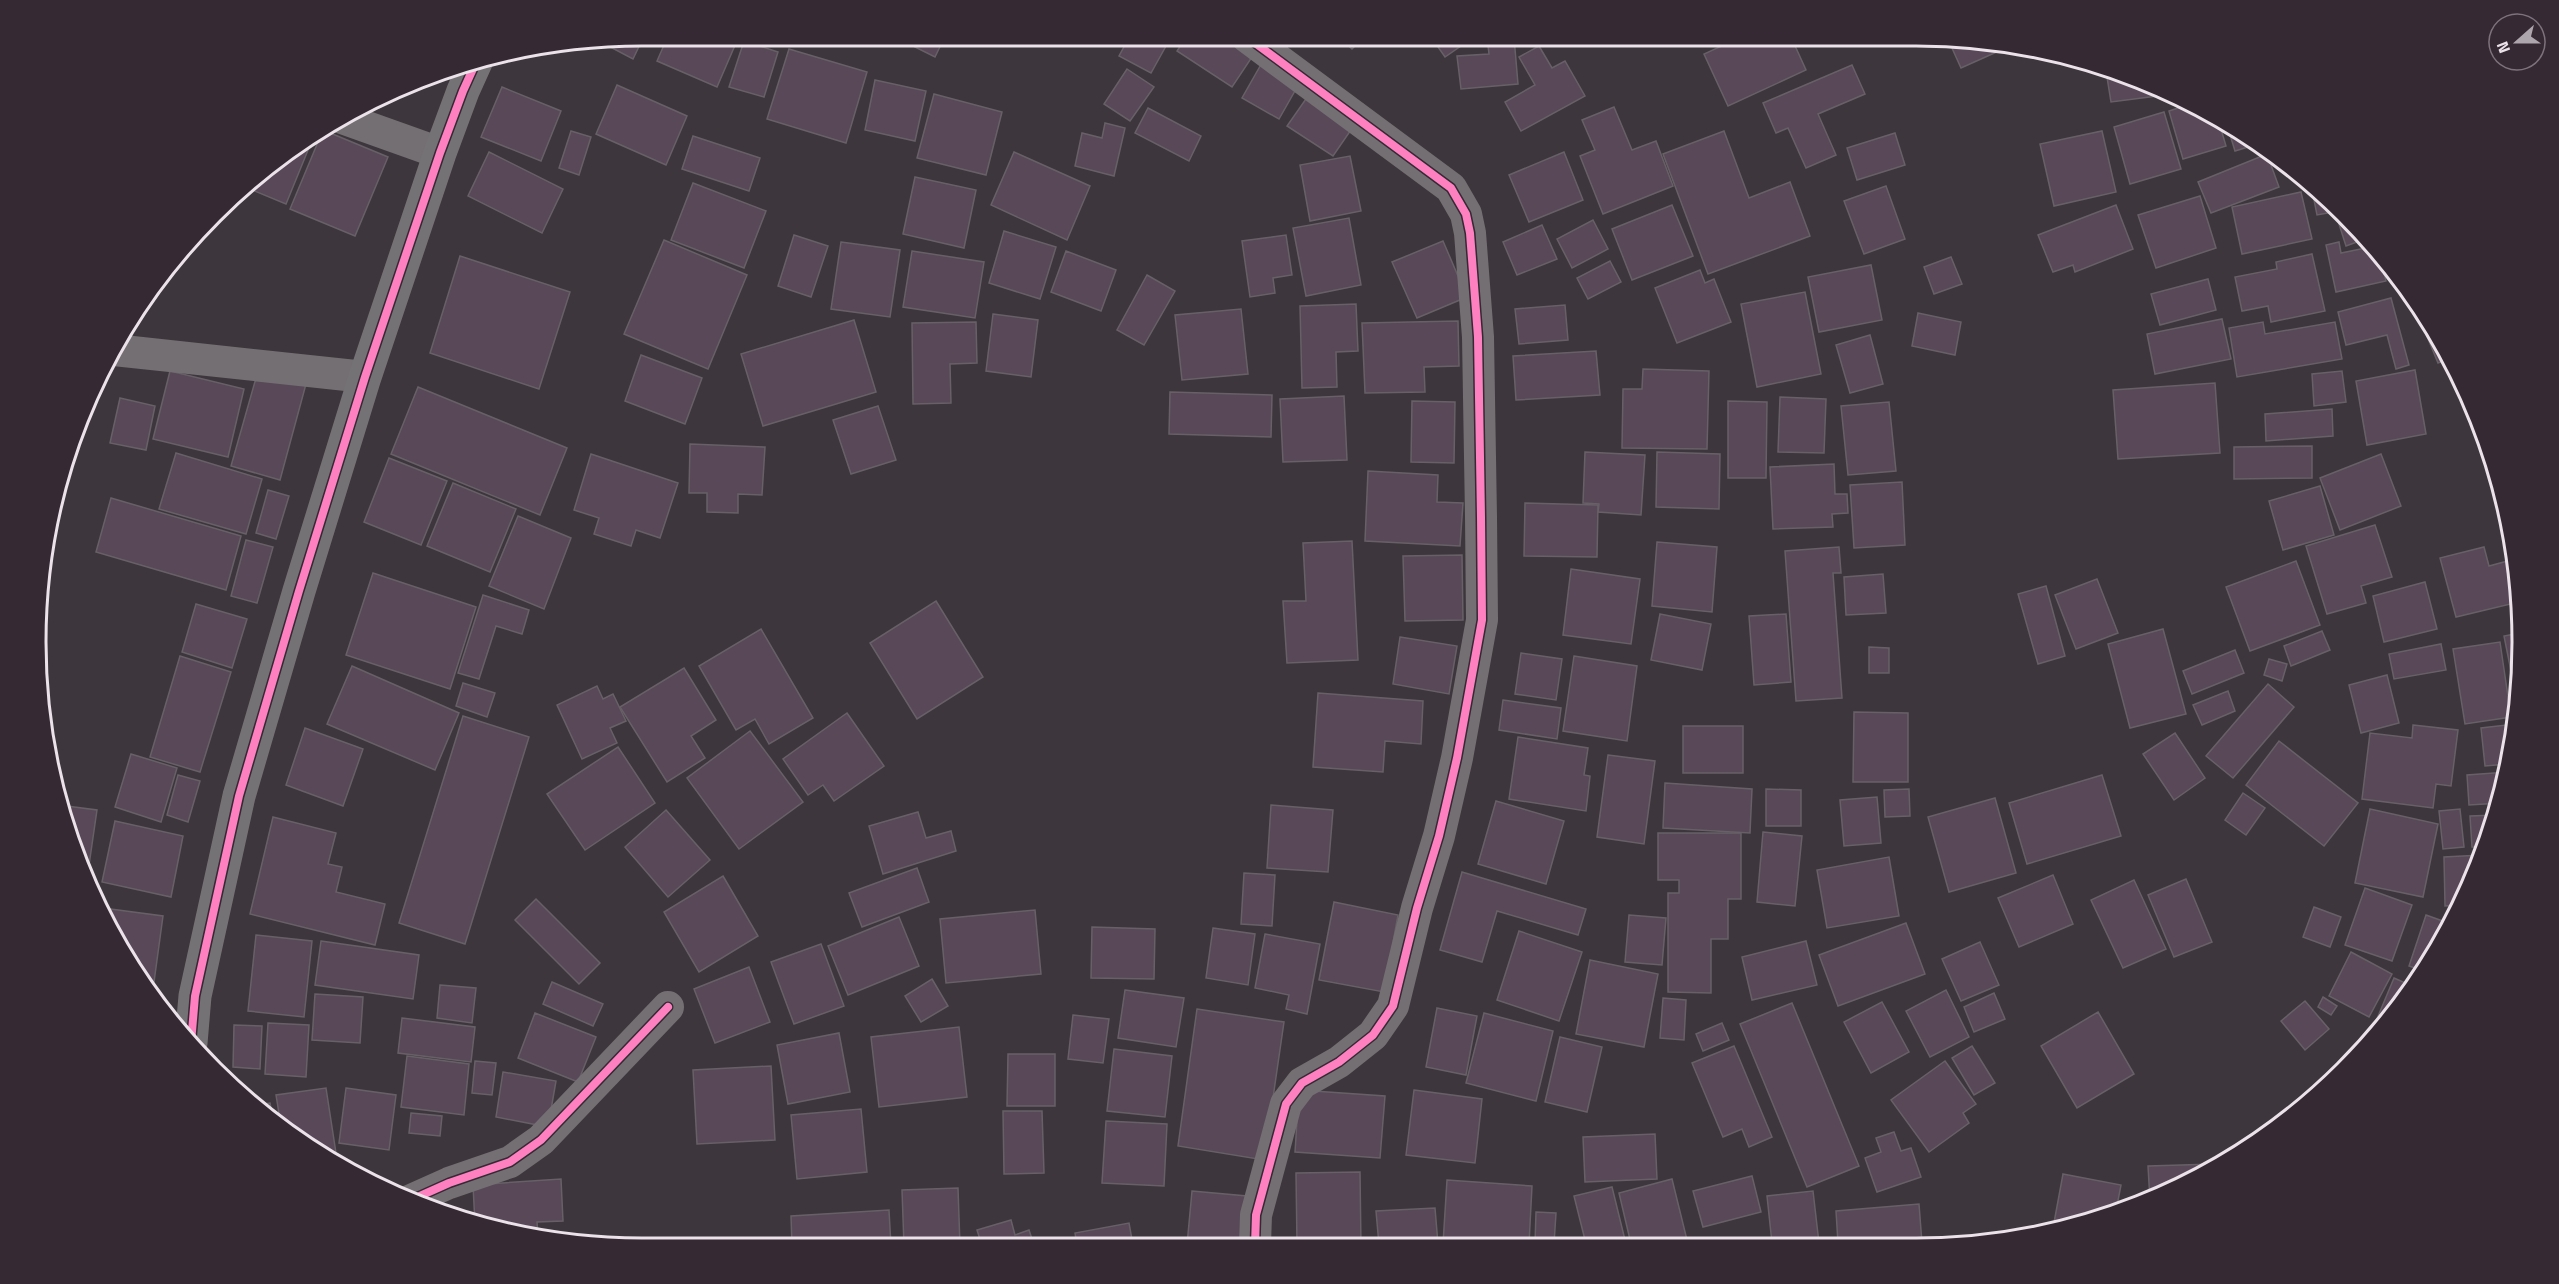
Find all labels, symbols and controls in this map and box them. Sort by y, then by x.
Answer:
north arrow [2487,12,2547,72]
text: N [2490,38,2516,57]

